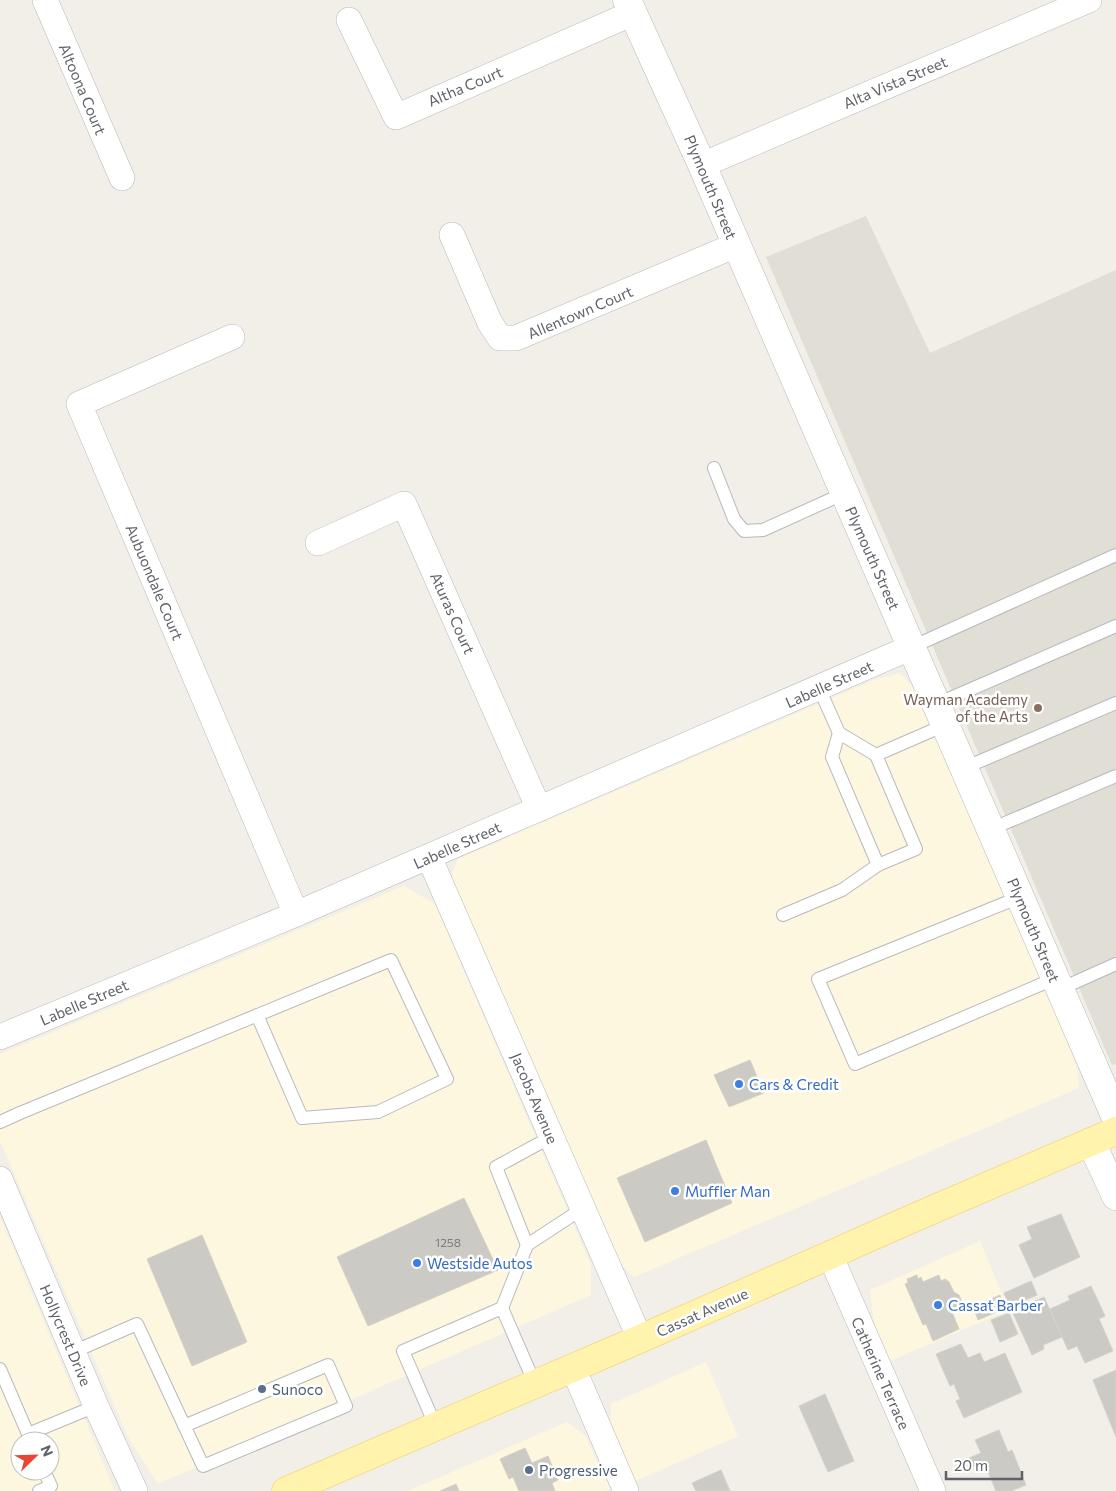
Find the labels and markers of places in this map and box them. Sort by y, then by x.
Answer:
place label: Wayman Academy of the Arts [903,690,1028,725]
marker: Wayman Academy of the Arts [1032,702,1044,714]
place label: Cars & Credit [749,1075,839,1093]
marker: Cars & Credit [733,1078,745,1090]
place label: Muffler Man [685,1182,770,1200]
marker: Muffler Man [669,1185,681,1197]
place label: Westside Autos [427,1254,533,1272]
marker: Westside Autos [411,1257,423,1269]
place label: Cassat Barber [948,1296,1043,1314]
marker: Cassat Barber [932,1299,944,1311]
place label: Sunoco [272,1380,323,1398]
marker: Sunoco [256,1383,268,1395]
place label: Progressive [539,1461,618,1479]
marker: Progressive [523,1464,535,1476]

